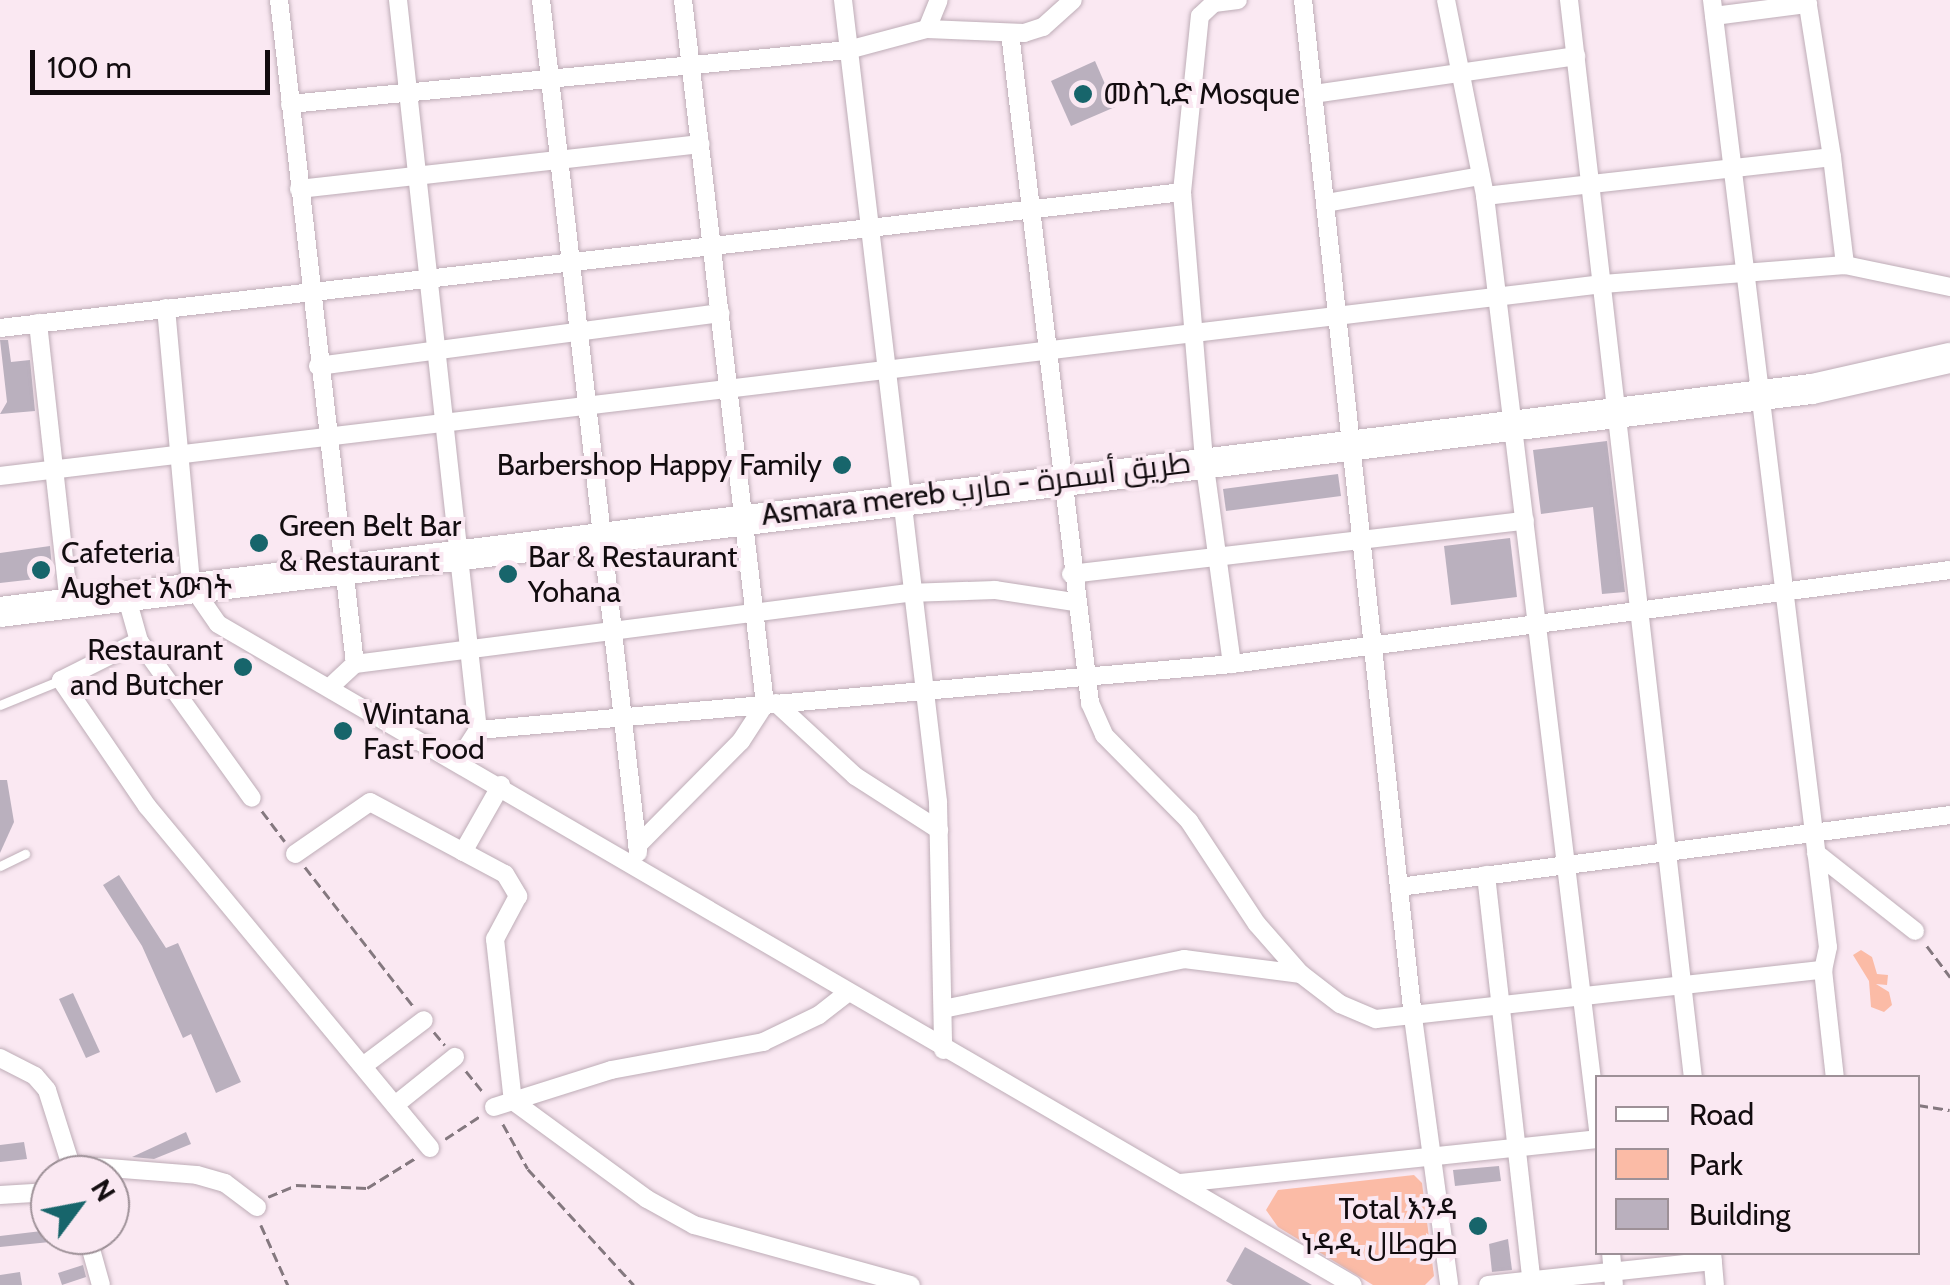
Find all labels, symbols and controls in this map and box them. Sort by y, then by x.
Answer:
scale bar [35,30,275,92]
text: 100 m [47,49,132,86]
place label: መስጊድ Mosque [1103,76,1300,112]
marker: መስጊድ Mosque [1072,83,1094,105]
street label: Asmara mereb طريق أسمرة - مارب [759,445,1193,533]
place label: Barbershop Happy Family [497,447,822,483]
marker: Barbershop Happy Family [831,454,853,476]
place label: Green Belt Bar & Restaurant [279,508,461,578]
marker: Green Belt Bar & Restaurant [248,532,270,554]
place label: Cafeteria Aughet አውገት [61,535,232,606]
place label: Bar & Restaurant Yohana [528,539,737,610]
marker: Cafeteria Aughet አውገት [30,559,52,581]
marker: Bar & Restaurant Yohana [497,563,519,585]
place label: Restaurant and Butcher [70,632,223,702]
marker: Restaurant and Butcher [232,656,254,678]
place label: Wintana Fast Food [363,696,485,766]
marker: Wintana Fast Food [332,720,354,742]
legend [1595,1075,1920,1255]
text: Road [1689,1096,1754,1133]
text: Park [1689,1146,1743,1183]
north arrow [30,1155,130,1255]
text: N [84,1173,123,1208]
place label: Total እንዳ ነዳዲ طوطال [1301,1191,1458,1262]
text: Building [1689,1196,1791,1233]
marker: Total እንዳ ነዳዲ طوطال [1467,1215,1489,1237]

